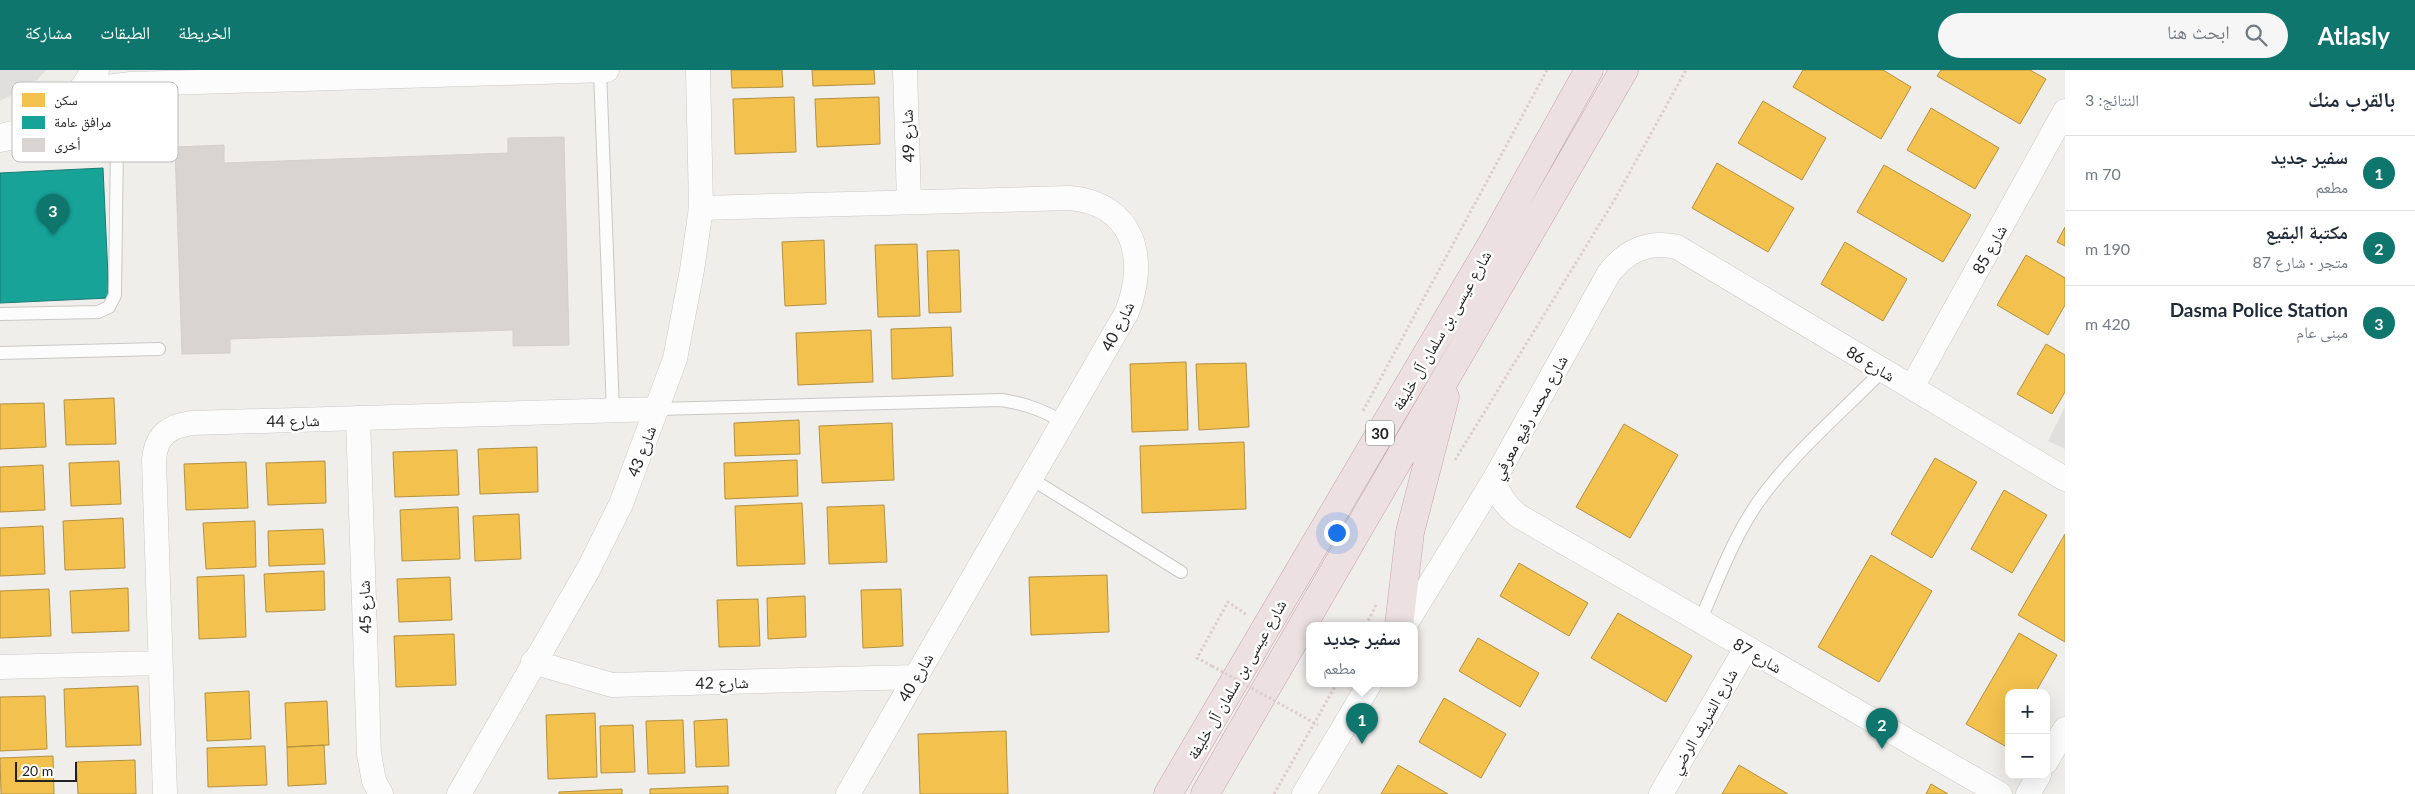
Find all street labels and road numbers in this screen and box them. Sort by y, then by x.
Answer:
street label: شارع 49 [897,109,919,163]
street label: شارع 85 [1968,221,2012,278]
street label: شارع عيسى بن سلمان آل خليفة [1387,247,1496,414]
street label: شارع 40 [1096,298,1139,355]
street label: شارع 86 [1842,341,1899,387]
street label: شارع محمد رفيع معرفي [1487,352,1575,484]
street label: شارع 44 [266,410,320,432]
road number: 30 [1366,420,1394,446]
street label: شارع 43 [623,423,661,480]
street label: شارع 45 [354,580,376,634]
street label: شارع عيسى بن سلمان آل خليفة [1182,596,1291,763]
street label: شارع 87 [1729,634,1786,678]
street label: شارع 40 [894,649,938,706]
street label: شارع الشريف الرضي [1665,665,1744,779]
street label: شارع 42 [695,672,749,694]

